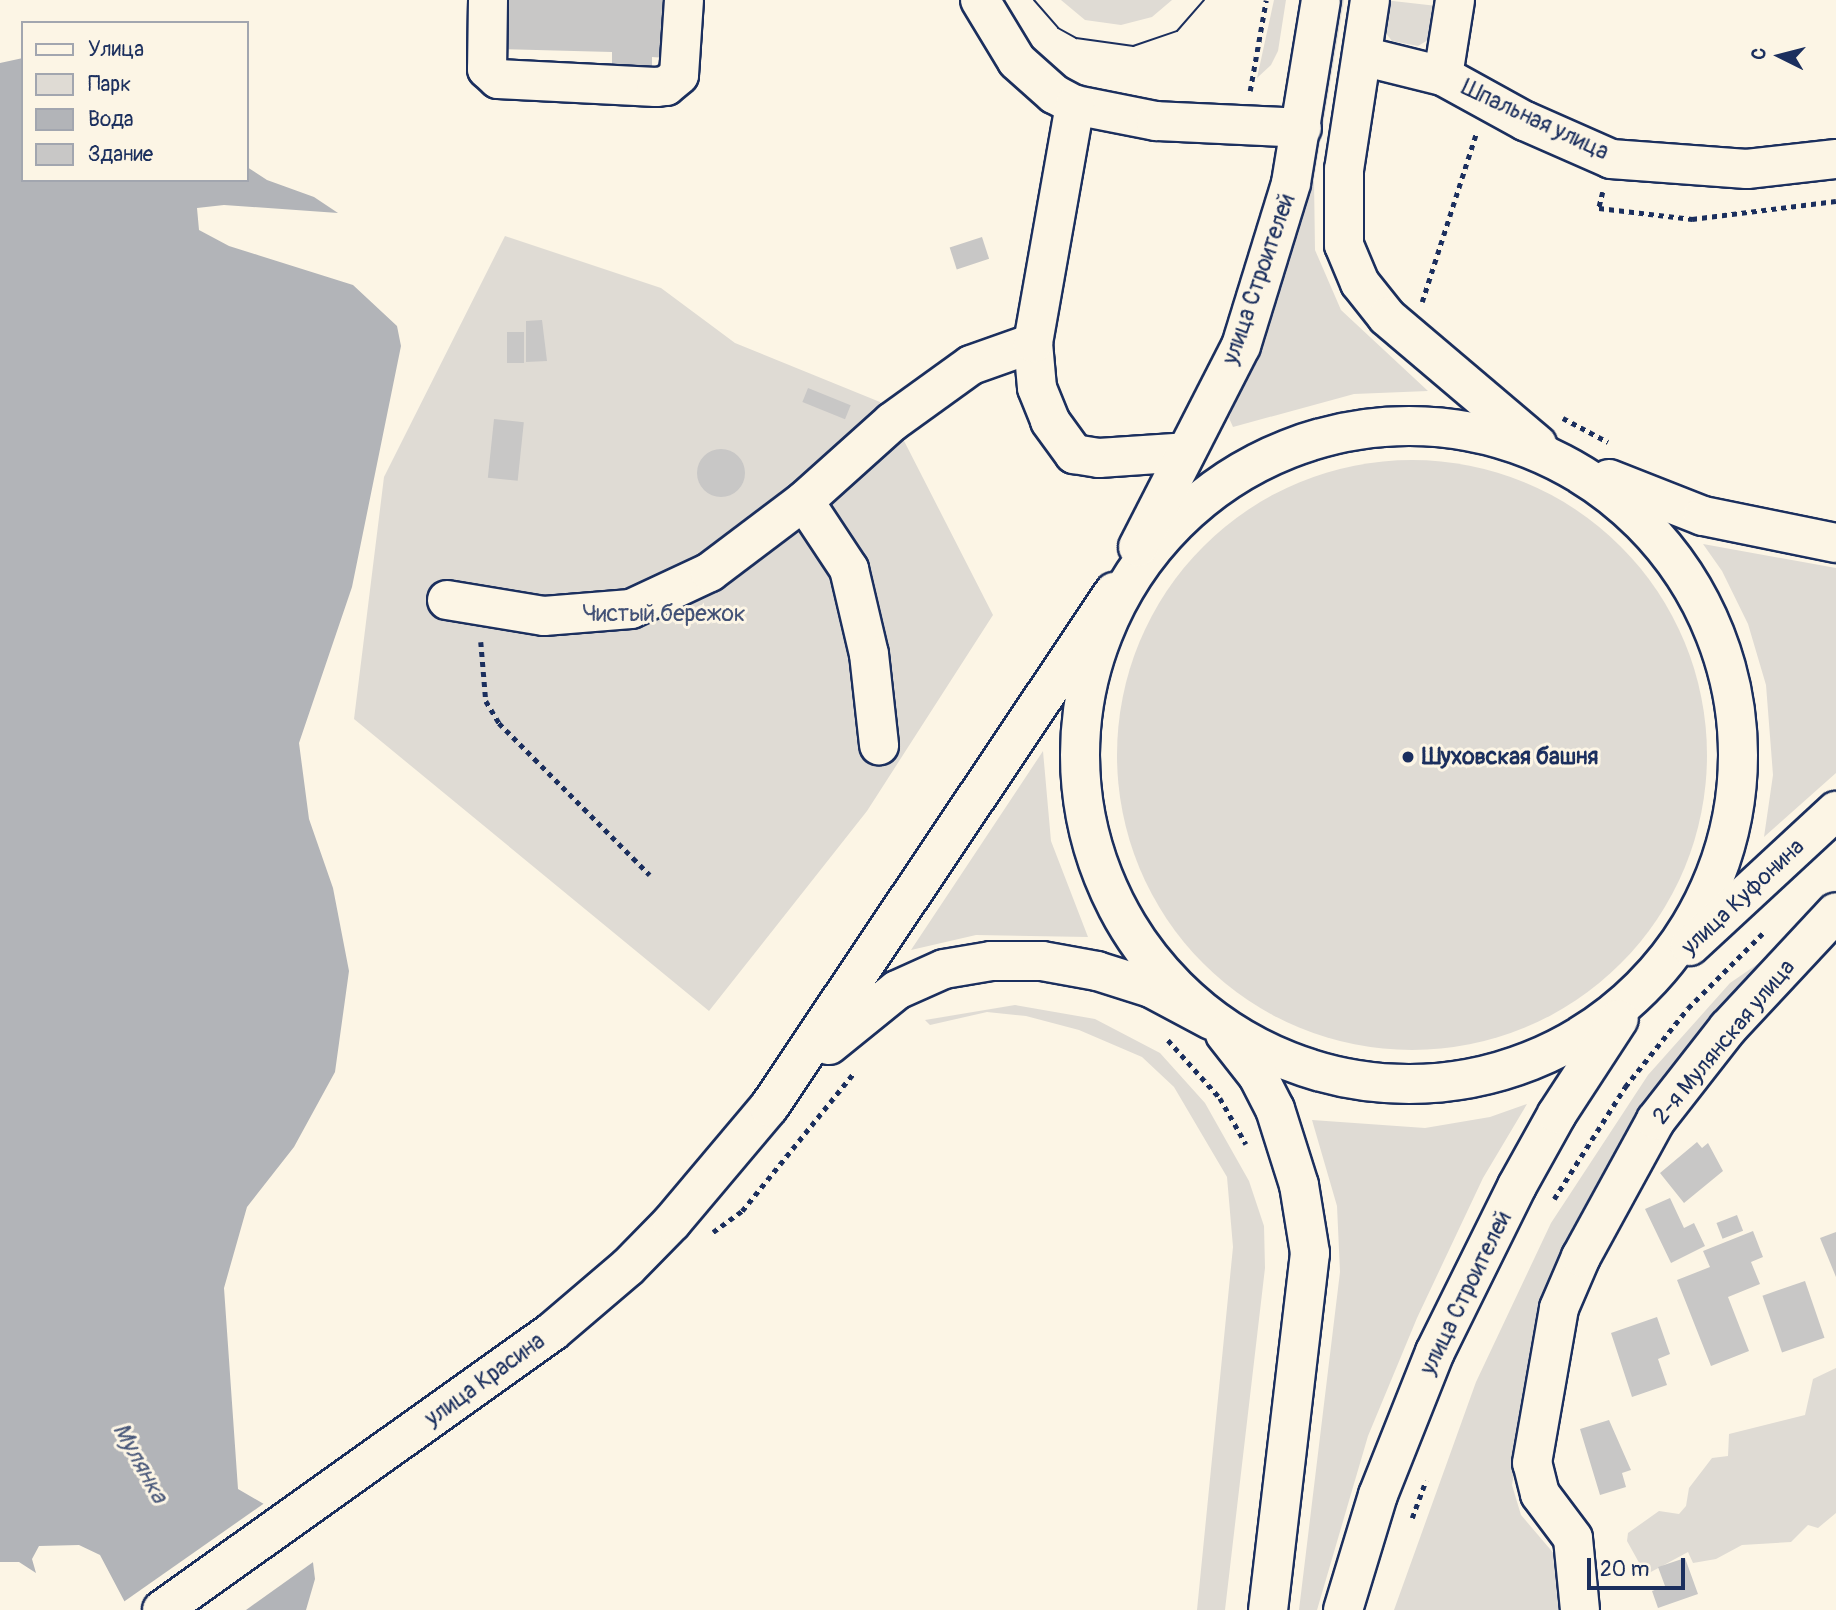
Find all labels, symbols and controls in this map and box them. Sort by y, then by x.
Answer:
legend [21,21,248,182]
north arrow [1745,21,1815,91]
text: Улица [88,36,144,63]
text: С [1747,47,1772,61]
text: Парк [88,71,131,98]
street label: Шпальная улица [1457,74,1613,166]
text: Вода [88,106,134,133]
text: Здание [88,141,153,168]
street label: улица Строителей [1217,190,1301,368]
park label: Чистый бережок [582,600,746,628]
place label: Шуховская башня [1422,743,1598,771]
marker: Шуховская башня [1400,749,1416,765]
street label: улица Куфонина [1676,833,1810,961]
street label: 2-я Мулянская улица [1647,954,1801,1130]
street label: улица Строителей [1414,1207,1518,1379]
street label: улица Красина [420,1327,550,1433]
water label: Мулянка [106,1418,174,1508]
scale bar [1591,1544,1689,1588]
text: 20 m [1600,1556,1649,1583]

